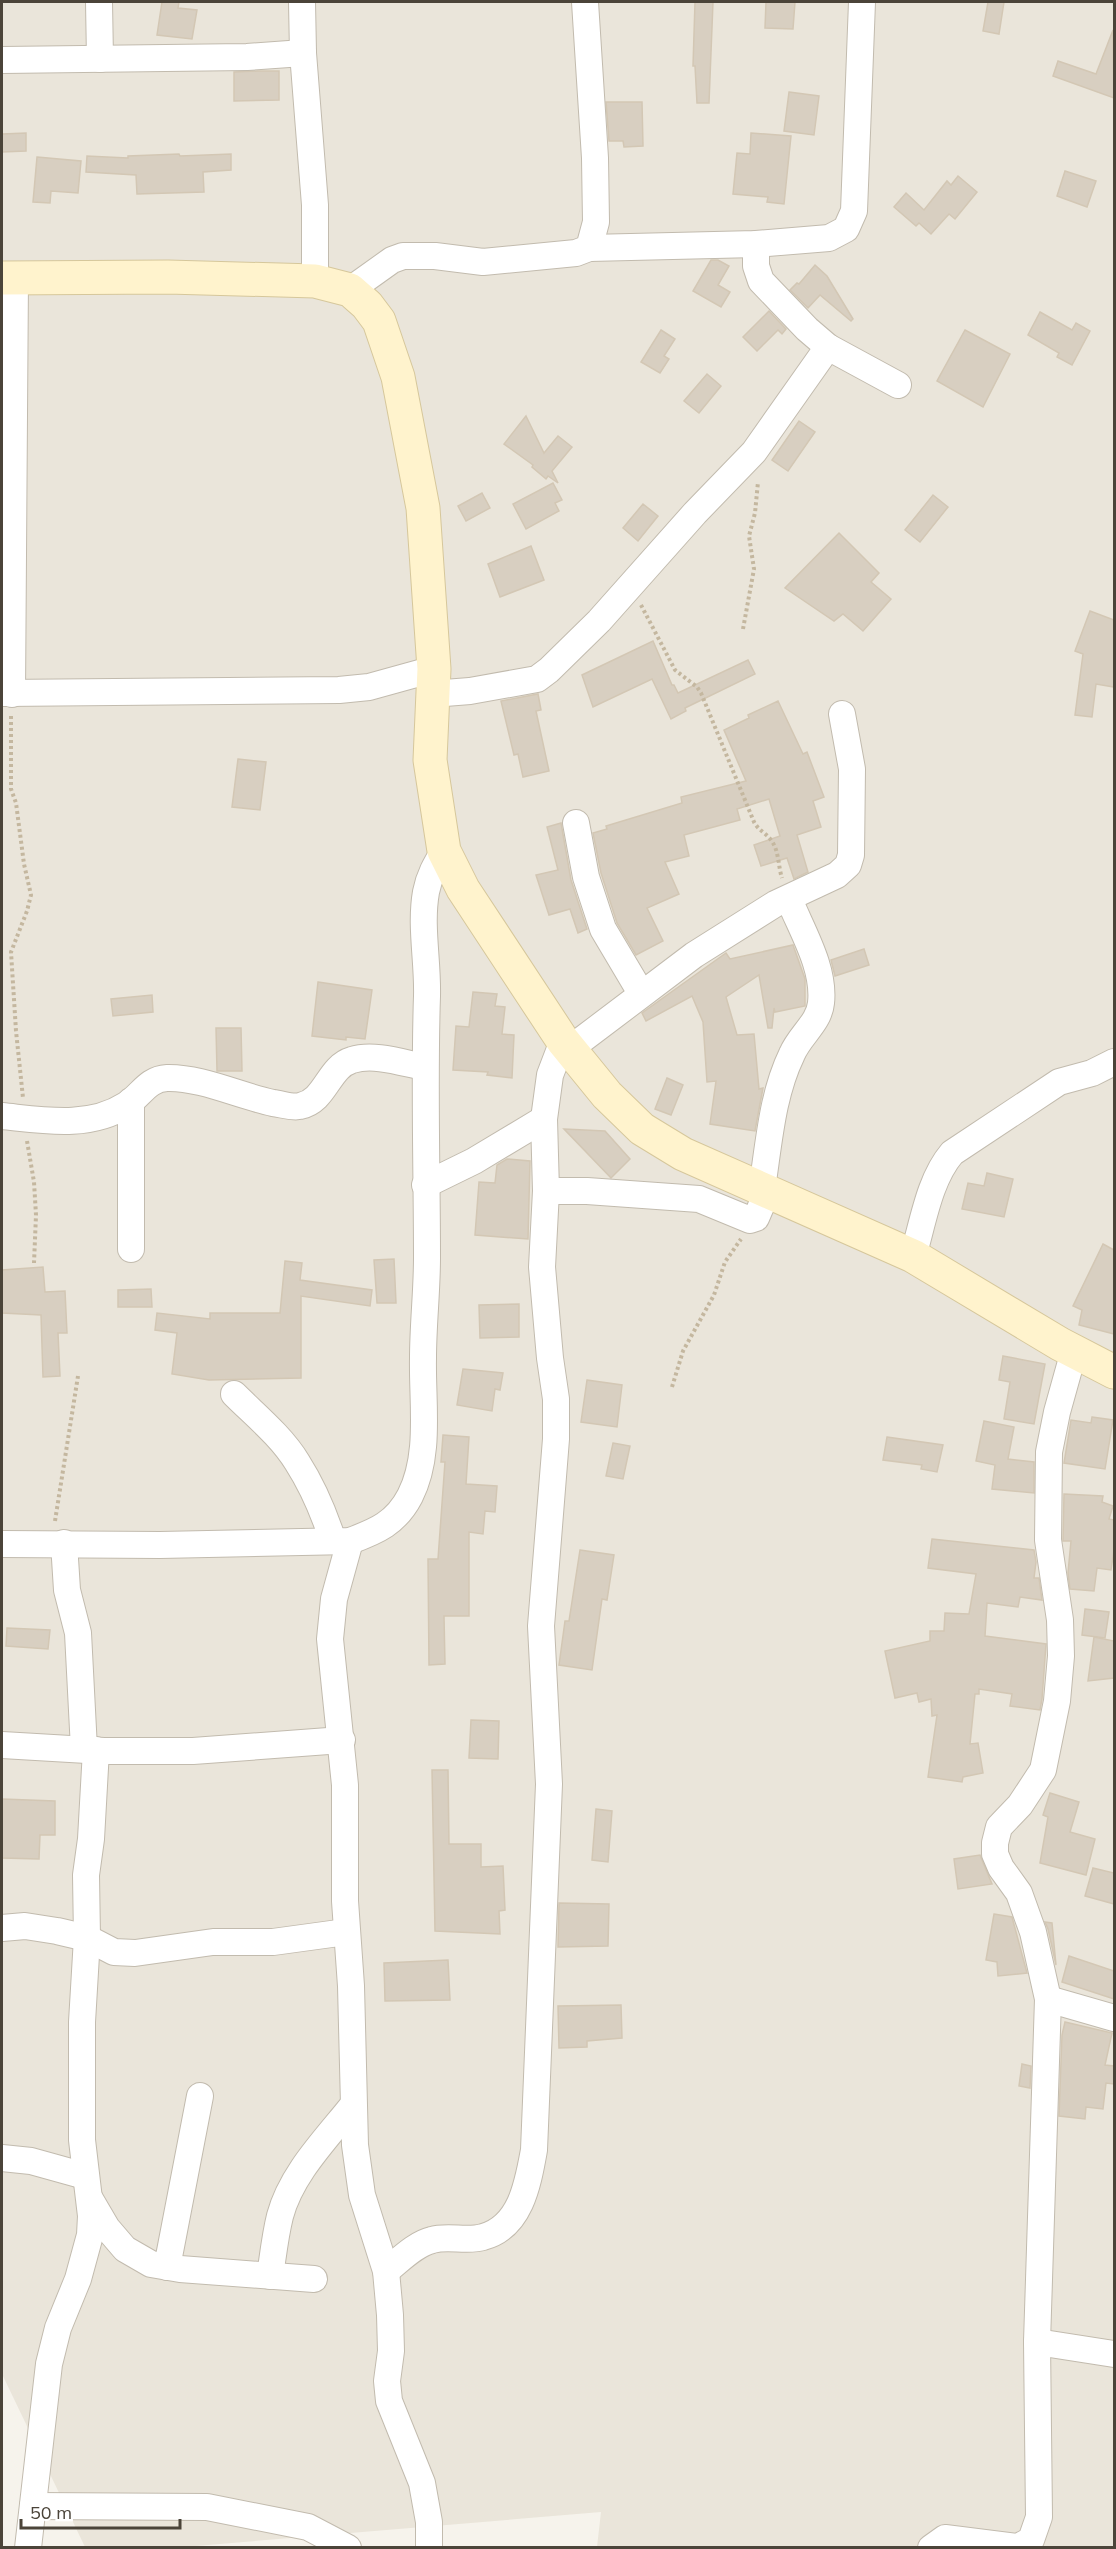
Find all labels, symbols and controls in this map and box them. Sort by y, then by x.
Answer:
scale bar [21,2492,180,2530]
text: 50 m [30,2501,72,2524]

